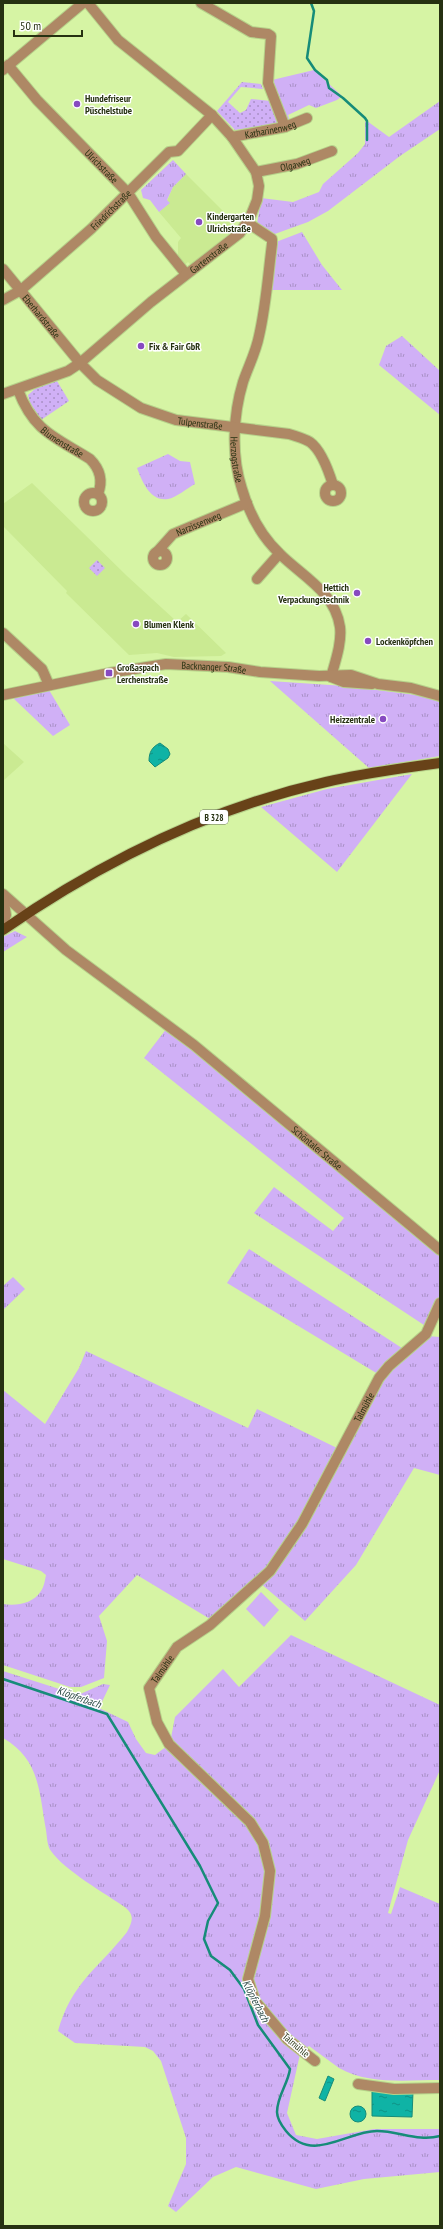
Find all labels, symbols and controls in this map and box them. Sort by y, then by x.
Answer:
scale bar [14,12,82,38]
text: 50 m [20,18,41,33]
place label: Hundefriseur Püschelstube [85,92,132,117]
marker: Hundefriseur Püschelstube [72,99,82,109]
street label: Katharinenweg [244,117,298,141]
street label: Ulrichstraße [82,146,121,186]
street label: Olgaweg [279,153,312,174]
street label: Friedrichstraße [87,187,134,233]
place label: Kindergarten Ulrichstraße [207,210,255,235]
marker: Kindergarten Ulrichstraße [194,217,204,227]
street label: Gartenstraße [187,238,230,276]
street label: Eberhardstraße [20,292,63,341]
place label: Fix & Fair GbR [149,340,200,353]
marker: Fix & Fair GbR [136,341,146,351]
street label: Tulpenstraße [177,414,223,432]
street label: Blumenstraße [38,423,86,460]
street label: Herzogstraße [228,436,246,484]
street label: Narzissenweg [174,508,223,539]
place label: Hettich Verpackungstechnik [277,581,350,606]
marker: Hettich Verpackungstechnik [352,588,362,598]
place label: Blumen Klenk [144,618,195,631]
marker: Blumen Klenk [131,619,141,629]
place label: Lockenköpfchen [376,635,433,648]
marker: Lockenköpfchen [363,636,373,646]
street label: Backnanger Straße [181,658,247,676]
place label: Großaspach Lerchenstraße [117,661,168,686]
marker: Großaspach Lerchenstraße [104,668,114,678]
place label: Heizzentrale [330,713,375,726]
marker: Heizzentrale [378,714,388,724]
road number: B 328 [200,810,228,824]
street label: Schöntaler Straße [289,1123,345,1172]
street label: Talmühle [351,1390,377,1424]
street label: Talmühle [148,1652,176,1686]
water label: Klöpferbach [55,1683,104,1711]
water label: Klöpferbach [239,1977,273,2026]
street label: Talmühle [280,2030,312,2060]

